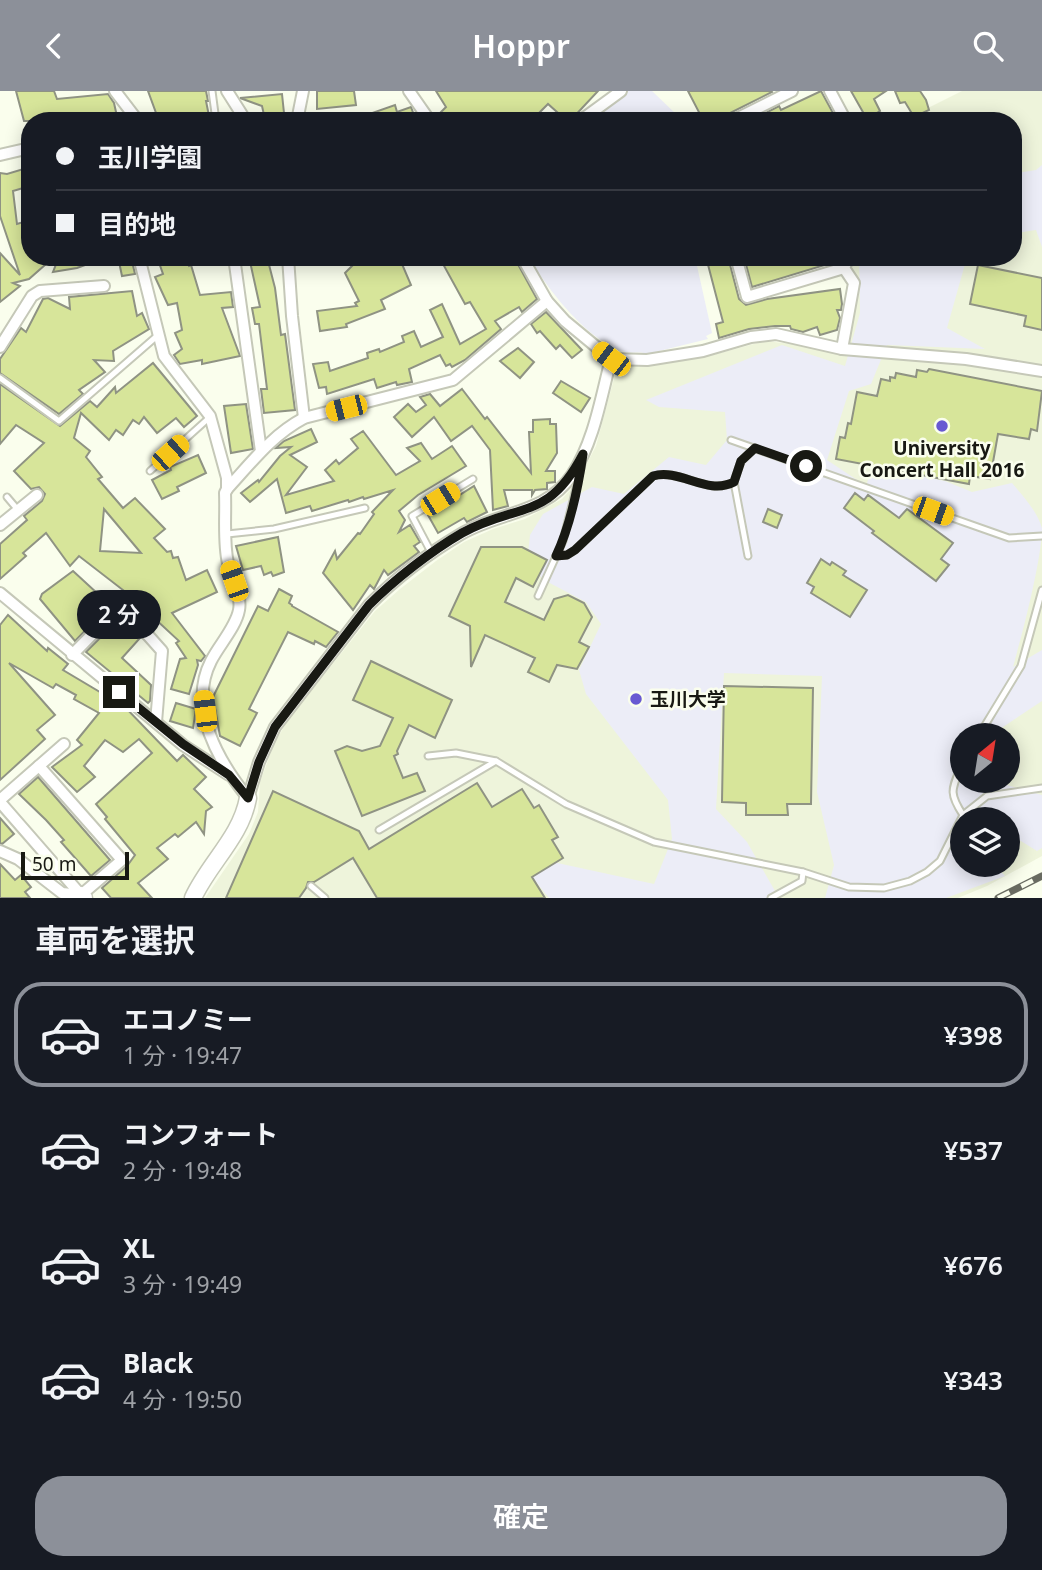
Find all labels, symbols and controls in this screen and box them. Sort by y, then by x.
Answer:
text: Hoppr [472,24,570,67]
icon: back [35,27,73,65]
icon: search [969,27,1007,65]
text: 玉川学園 [98,139,202,175]
text: 目的地 [98,206,176,242]
car [588,338,635,380]
car [324,393,369,423]
marker: University Concert Hall 2016 [934,418,950,434]
car [148,431,193,475]
place label: University Concert Hall 2016 [860,435,1025,483]
route start [790,450,822,482]
car [417,479,464,519]
car [910,494,957,528]
car [218,558,251,604]
callout: 2 分 [77,591,161,639]
text: 2 分 [98,598,140,630]
route end [103,676,135,708]
place label: 玉川大学 [650,686,726,712]
car [193,689,218,733]
marker: 玉川大学 [628,691,644,707]
north arrow [950,723,1020,793]
map controls [950,723,1020,877]
button: layers [950,807,1020,877]
scale bar [21,849,130,881]
text: 50 m [32,851,76,877]
text: 車両を選択 [35,918,195,961]
text: エコノミー [123,1001,253,1037]
icon: car [39,1003,102,1066]
text: ¥398 [944,1017,1003,1053]
text: 1 分 · 19:47 [123,1039,242,1071]
text: コンフォート [123,1116,278,1152]
icon: car [39,1118,102,1181]
text: ¥537 [944,1132,1003,1168]
text: 2 分 · 19:48 [123,1154,242,1186]
text: XL [123,1230,155,1266]
icon: car [39,1233,102,1296]
text: ¥676 [944,1247,1003,1283]
text: 3 分 · 19:49 [123,1268,242,1300]
text: Black [123,1345,193,1381]
icon: car [39,1348,102,1411]
text: ¥343 [944,1362,1003,1398]
text: 4 分 · 19:50 [123,1383,242,1415]
button: 確定 [35,1476,1007,1556]

